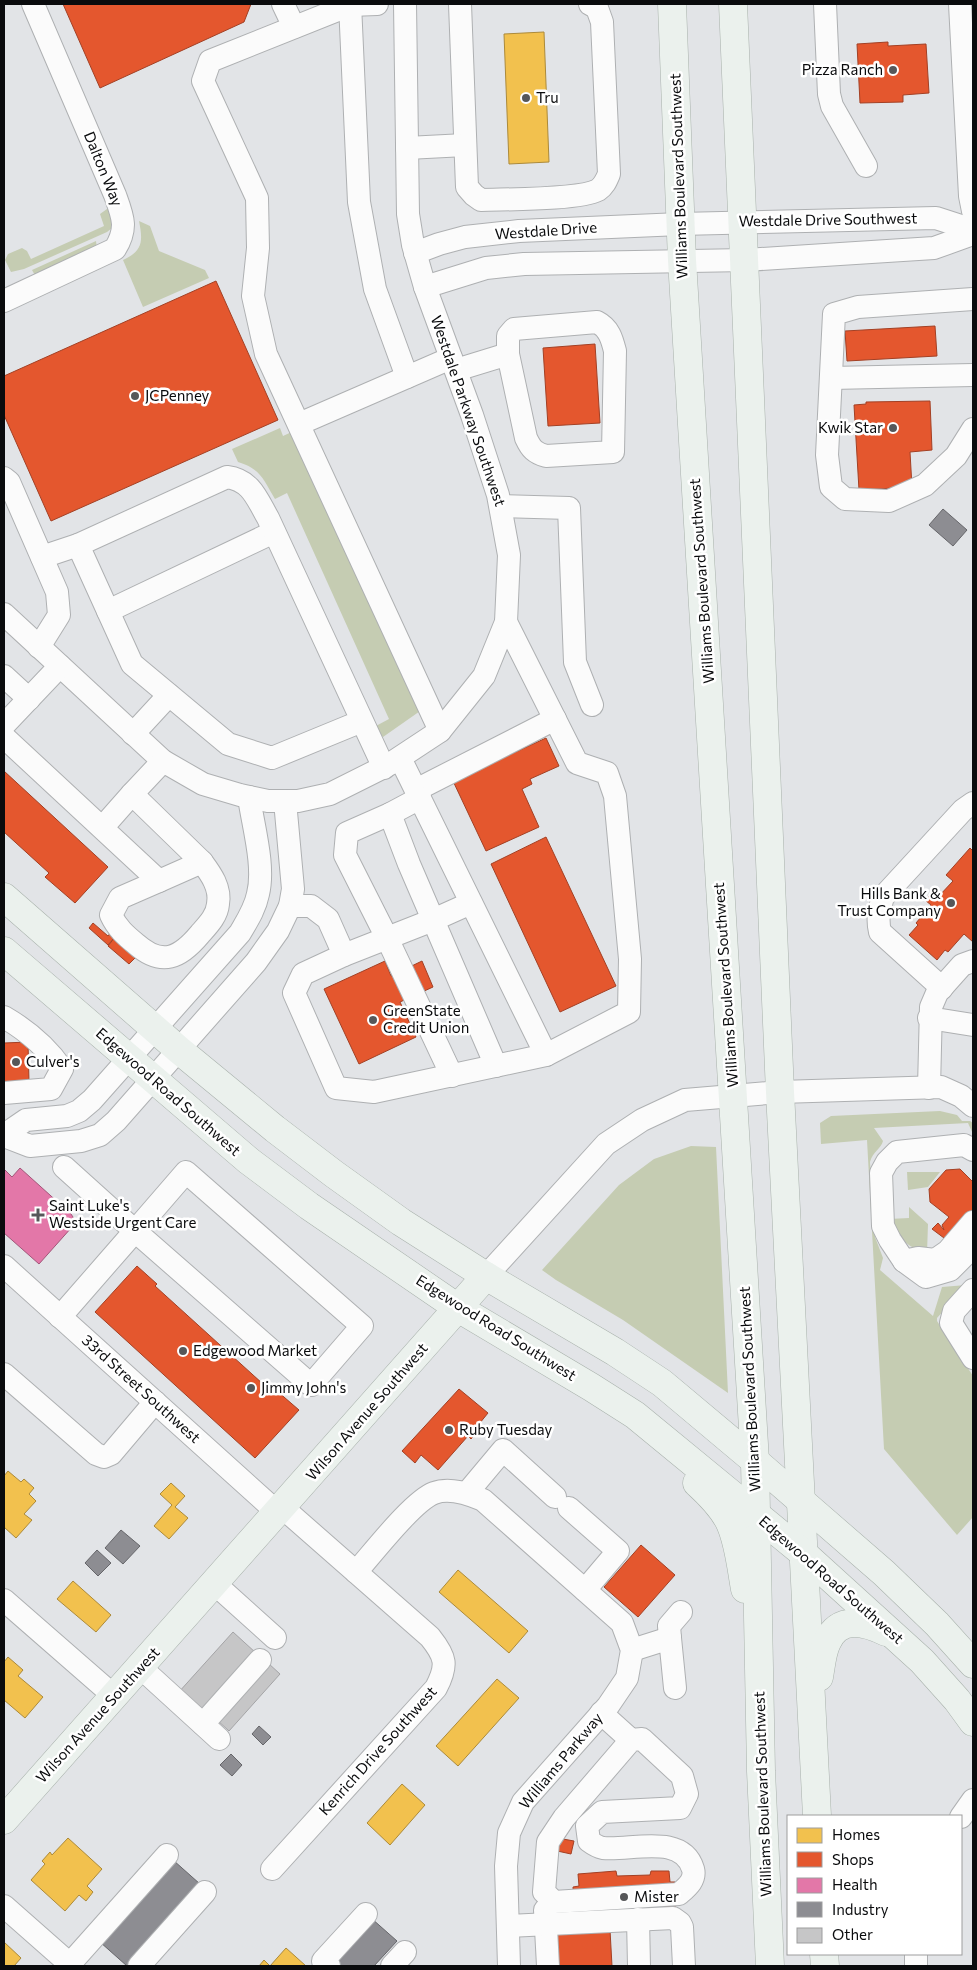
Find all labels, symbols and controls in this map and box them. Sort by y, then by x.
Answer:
place label: Pizza Ranch [802,60,883,78]
marker: Pizza Ranch [887,64,899,76]
street label: Williams Boulevard Southwest [665,73,691,279]
place label: Tru [536,88,559,106]
marker: Tru [520,92,532,104]
street label: Dalton Way [81,129,127,209]
street label: Westdale Drive Southwest [739,208,917,230]
street label: Westdale Drive [494,217,598,243]
street label: Westdale Parkway Southwest [428,313,510,509]
place label: JCPenney [145,386,210,404]
marker: JCPenney [129,390,141,402]
place label: Kwik Star [818,418,883,436]
marker: Kwik Star [887,422,899,434]
street label: Williams Boulevard Southwest [685,478,717,684]
street label: Williams Boulevard Southwest [709,882,741,1088]
place label: Hills Bank & Trust Company [837,884,941,919]
marker: Hills Bank & Trust Company [945,897,957,909]
place label: GreenState Credit Union [383,1001,469,1036]
marker: GreenState Credit Union [367,1014,379,1026]
street label: Edgewood Road Southwest [93,1024,245,1159]
place label: Culver's [26,1052,80,1070]
marker: Culver's [10,1056,22,1068]
place label: Saint Luke's Westside Urgent Care [49,1196,197,1231]
marker: Saint Luke's Westside Urgent Care [31,1208,45,1222]
street label: Edgewood Road Southwest [413,1270,580,1384]
street label: Williams Boulevard Southwest [735,1286,763,1492]
street label: 33rd Street Southwest [79,1330,205,1446]
street label: Wilson Avenue Southwest [302,1339,431,1484]
place label: Edgewood Market [193,1341,317,1359]
marker: Edgewood Market [177,1345,189,1357]
place label: Jimmy John's [261,1378,346,1396]
marker: Jimmy John's [245,1382,257,1394]
place label: Ruby Tuesday [459,1420,552,1438]
marker: Ruby Tuesday [443,1424,455,1436]
street label: Edgewood Road Southwest [756,1512,908,1647]
street label: Wilson Avenue Southwest [32,1643,163,1786]
street label: Kenrich Drive Southwest [315,1682,440,1818]
street label: Williams Boulevard Southwest [749,1691,775,1897]
street label: Williams Parkway [515,1708,606,1812]
legend [787,1815,962,1955]
text: Homes [832,1825,880,1843]
text: Shops [832,1850,874,1868]
text: Health [832,1875,878,1893]
place label: Mister [634,1887,679,1905]
marker: Mister [618,1891,630,1903]
text: Industry [832,1900,889,1918]
text: Other [832,1925,873,1943]

